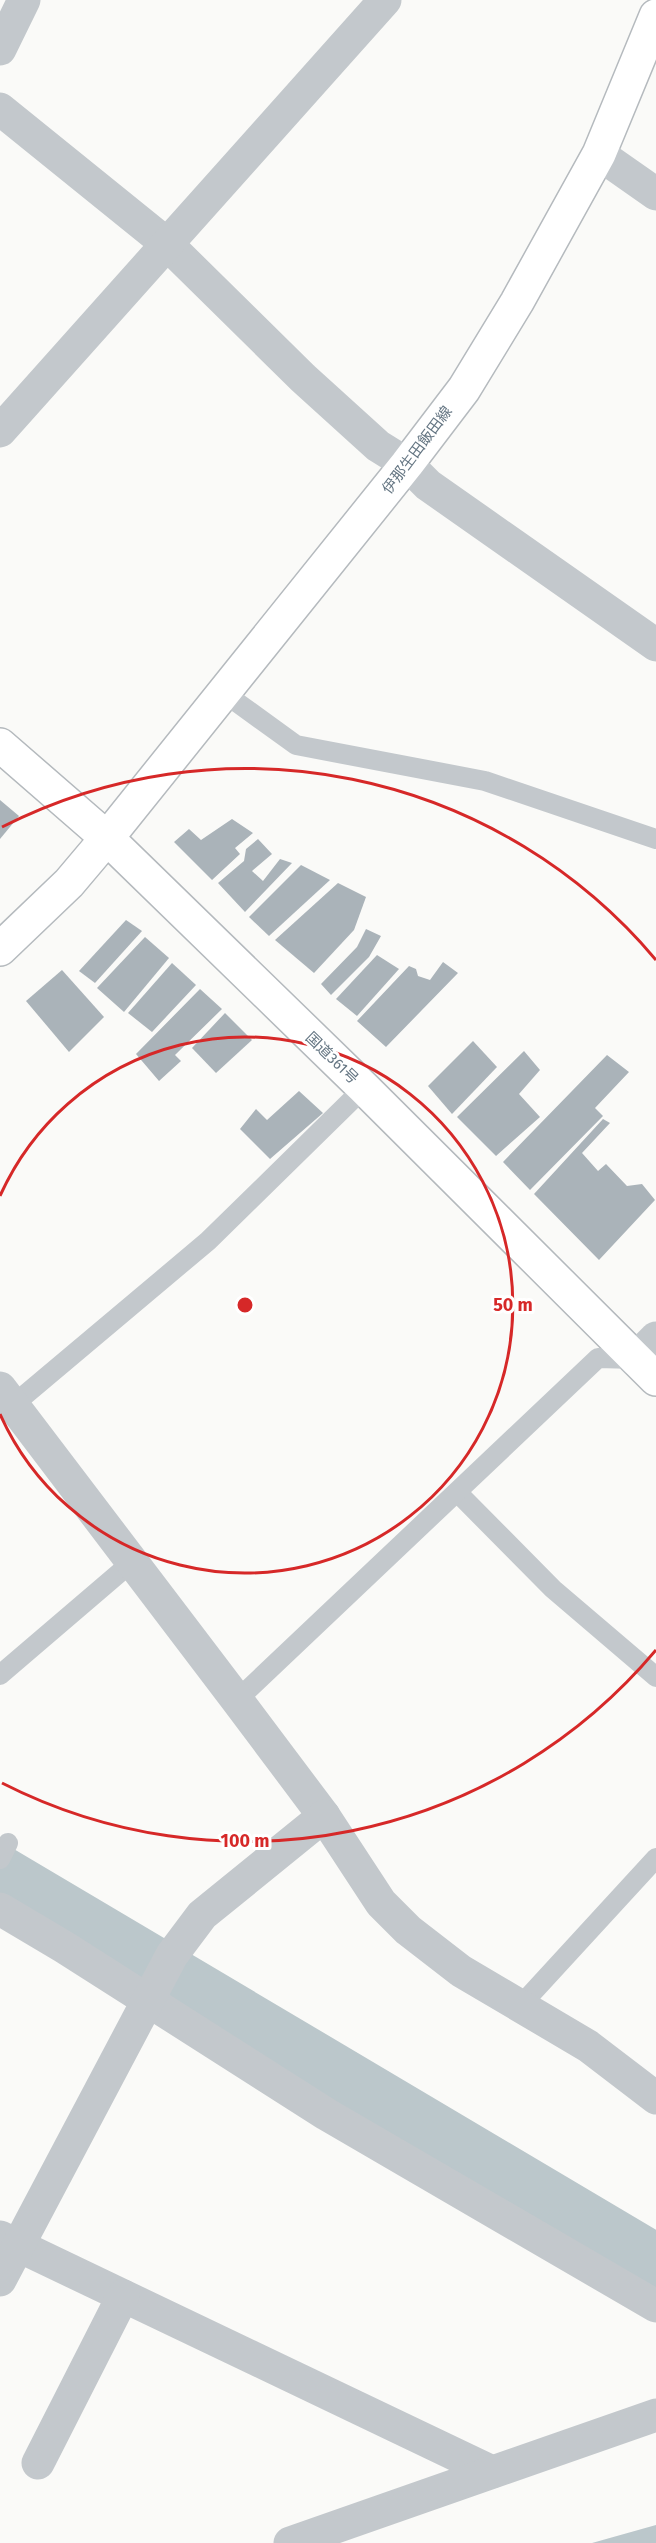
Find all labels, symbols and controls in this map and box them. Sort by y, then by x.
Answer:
street label: 伊那生田飯田線 [378,403,456,497]
street label: 国道361号 [302,1029,362,1087]
text: 50 m [493,1294,533,1316]
centre of rings [235,1295,255,1315]
text: 100 m [221,1830,269,1852]

